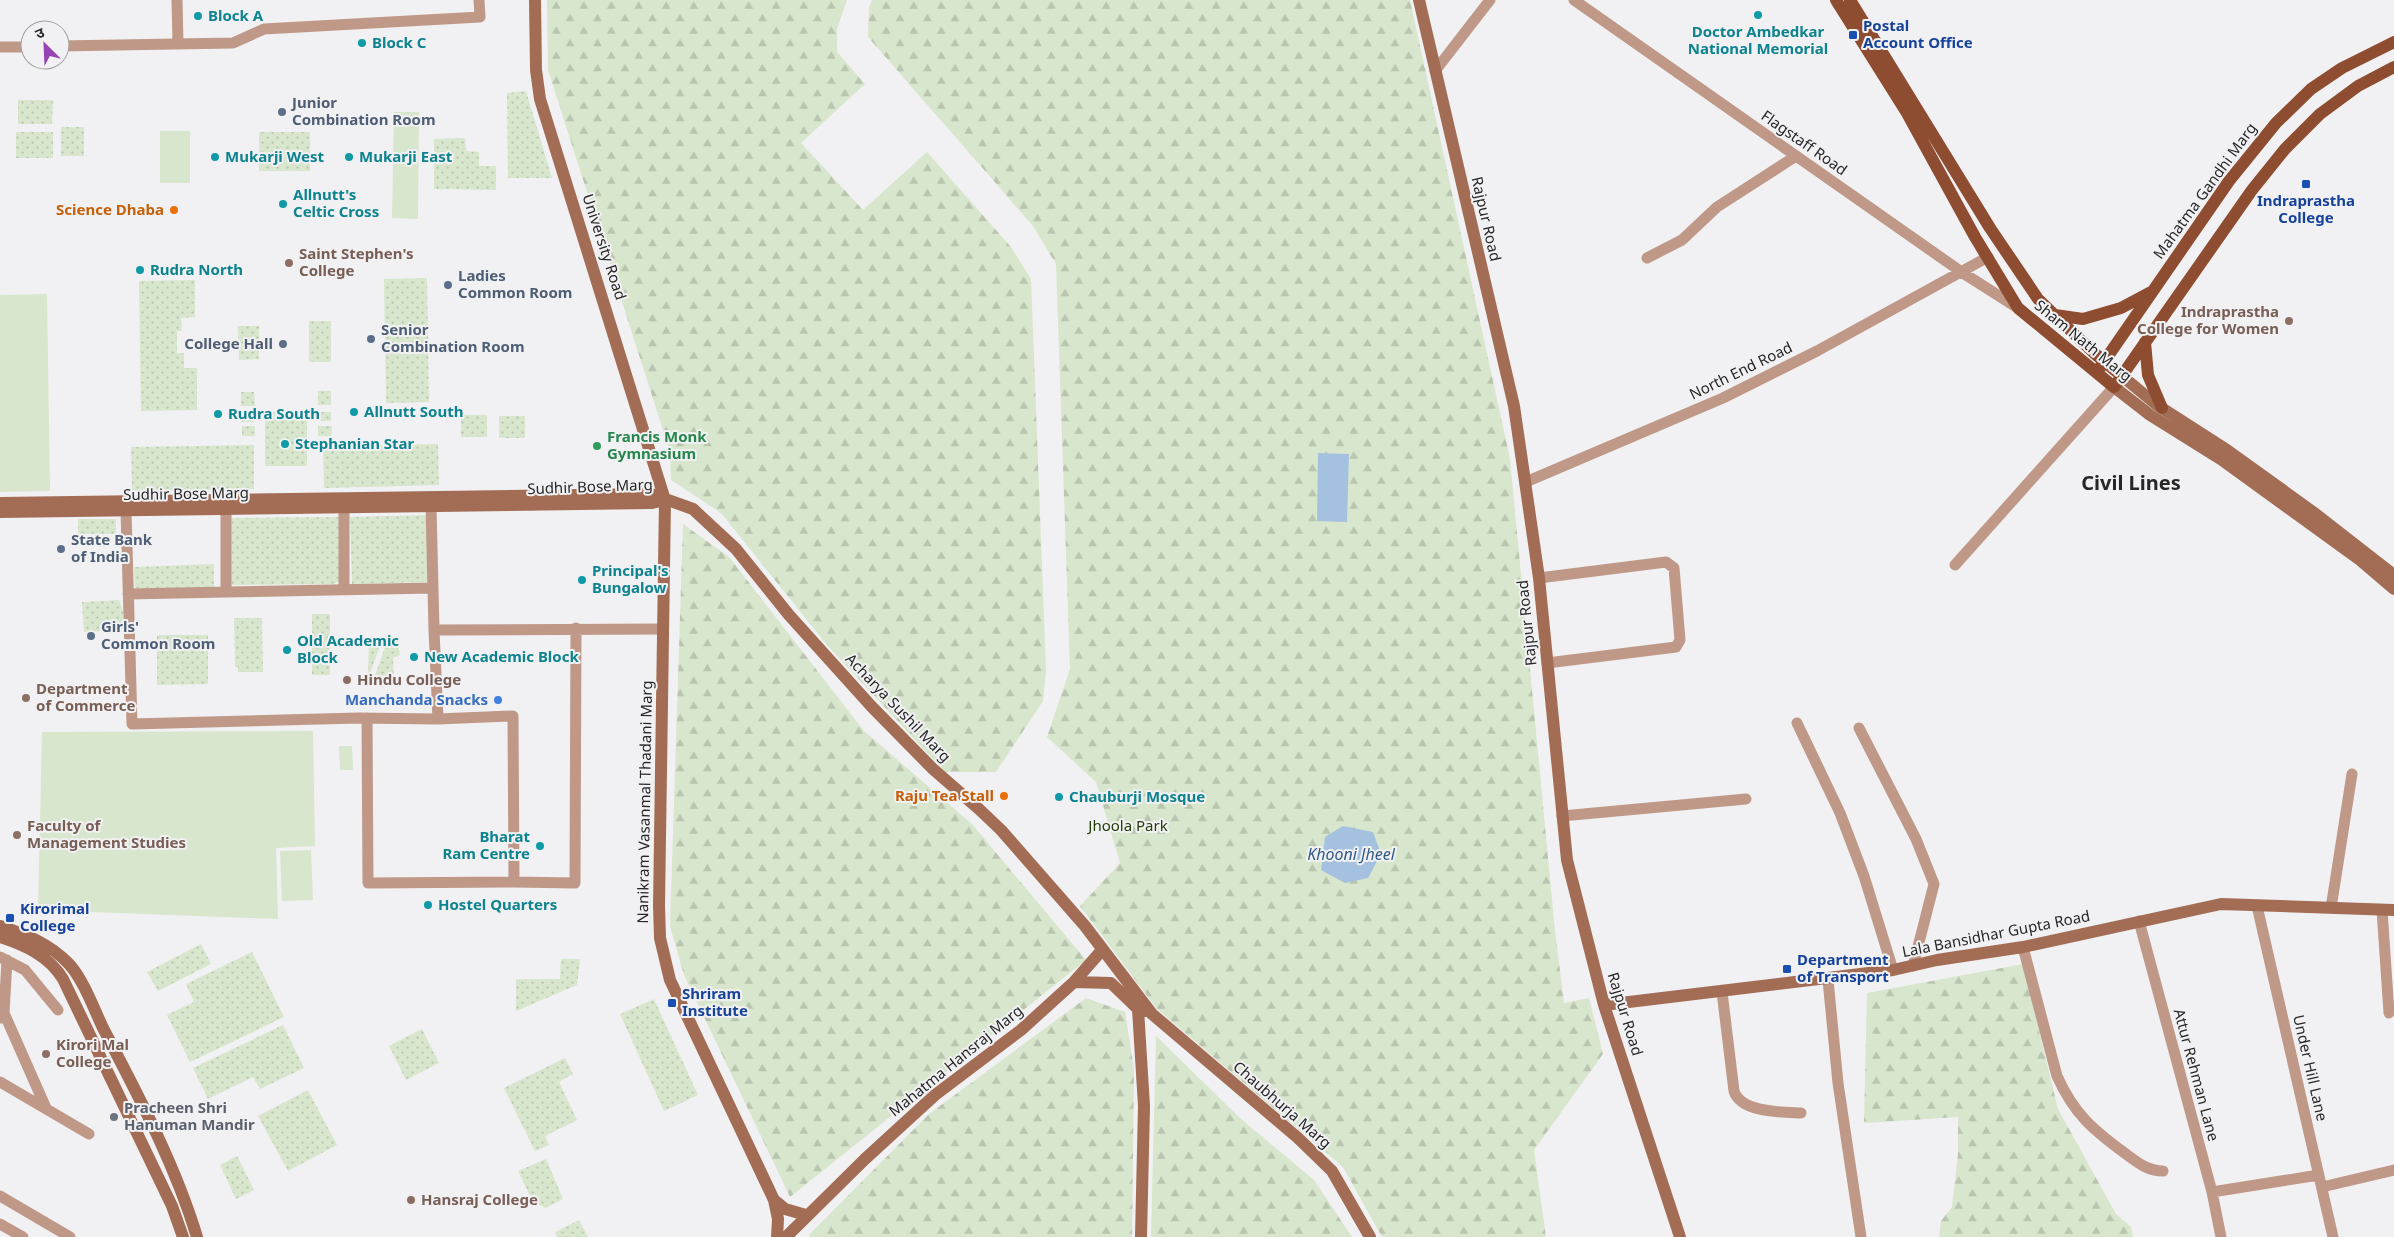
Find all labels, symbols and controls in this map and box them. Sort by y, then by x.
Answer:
place label: Block A [208,5,264,25]
marker: Doctor Ambedkar National Memorial [1752,9,1764,21]
marker: Block A [192,10,204,22]
place label: Postal Account Office [1863,15,1973,52]
north arrow [20,20,70,70]
place label: Doctor Ambedkar National Memorial [1688,21,1828,58]
text: उ [32,22,48,43]
marker: Postal Account Office [1847,29,1859,41]
place label: Block C [372,32,427,52]
marker: Block C [356,37,368,49]
place label: Junior Combination Room [290,92,436,129]
street label: Flagstaff Road [1758,105,1852,179]
marker: Junior Combination Room [276,106,288,118]
street label: Mahatma Gandhi Marg [2148,118,2260,262]
place label: Mukarji West [225,146,324,166]
place label: Mukarji East [359,146,453,166]
marker: Mukarji West [209,151,221,163]
marker: Mukarji East [343,151,355,163]
street label: Rajpur Road [1468,174,1506,263]
marker: Indraprastha College [2300,178,2312,190]
place label: Allnutt's Celtic Cross [293,184,379,221]
place label: Indraprastha College [2257,190,2355,227]
street label: University Road [578,191,632,302]
marker: Allnutt's Celtic Cross [277,198,289,210]
place label: Science Dhaba [56,199,164,219]
marker: Science Dhaba [168,204,180,216]
place label: Saint Stephen's College [299,243,413,280]
marker: Saint Stephen's College [283,257,295,269]
place label: Rudra North [150,259,243,279]
marker: Rudra North [134,264,146,276]
place label: Ladies Common Room [458,265,573,302]
marker: Ladies Common Room [442,279,454,291]
street label: Sham Nath Marg [2031,295,2136,386]
place label: Indraprastha College for Women [2137,301,2279,338]
marker: Indraprastha College for Women [2283,315,2295,327]
place label: Senior Combination Room [381,319,525,356]
place label: College Hall [184,333,273,353]
marker: Senior Combination Room [365,333,377,345]
street label: North End Road [1686,337,1795,404]
marker: College Hall [277,338,289,350]
place label: Allnutt South [364,401,463,421]
place label: Rudra South [228,403,320,423]
marker: Allnutt South [348,406,360,418]
marker: Rudra South [212,408,224,420]
place label: Francis Monk Gymnasium [607,426,707,463]
place label: Stephanian Star [295,433,415,453]
marker: Stephanian Star [279,438,291,450]
marker: Francis Monk Gymnasium [591,440,603,452]
district label: Civil Lines [2081,469,2181,496]
street label: Sudhir Bose Marg [527,474,653,498]
street label: Sudhir Bose Marg [123,482,249,504]
place label: State Bank of India [71,529,153,566]
marker: State Bank of India [55,543,67,555]
place label: Principal's Bungalow [592,560,669,597]
marker: Principal's Bungalow [576,574,588,586]
street label: Rajpur Road [1512,579,1540,667]
place label: Girls' Common Room [101,616,216,653]
marker: Girls' Common Room [85,630,97,642]
place label: Old Academic Block [297,630,399,667]
marker: Old Academic Block [281,644,293,656]
place label: New Academic Block [424,646,579,666]
street label: Acharya Sushil Marg [842,649,956,766]
marker: New Academic Block [408,651,420,663]
place label: Hindu College [357,669,461,689]
marker: Hindu College [341,674,353,686]
place label: Department of Commerce [36,678,135,715]
street label: Nanikram Vasanmal Thadani Marg [632,680,656,924]
place label: Manchanda Snacks [345,689,488,709]
marker: Department of Commerce [20,692,32,704]
marker: Manchanda Snacks [492,694,504,706]
place label: Raju Tea Stall [895,785,994,805]
place label: Chauburji Mosque [1069,786,1205,806]
marker: Raju Tea Stall [998,790,1010,802]
marker: Chauburji Mosque [1053,791,1065,803]
place label: Faculty of Management Studies [27,815,186,852]
park label: Jhoola Park [1086,815,1168,835]
place label: Bharat Ram Centre [442,826,530,863]
marker: Faculty of Management Studies [11,829,23,841]
marker: Bharat Ram Centre [534,840,546,852]
water label: Khooni Jheel [1307,843,1396,865]
place label: Hostel Quarters [438,894,557,914]
place label: Kirorimal College [20,898,90,935]
marker: Hostel Quarters [422,899,434,911]
street label: Lala Bansidhar Gupta Road [1900,905,2092,961]
marker: Kirorimal College [4,912,16,924]
place label: Department of Transport [1797,949,1889,986]
marker: Department of Transport [1781,963,1793,975]
street label: Rajpur Road [1604,970,1648,1058]
place label: Shriram Institute [682,983,748,1020]
marker: Shriram Institute [666,997,678,1009]
street label: Mahatma Hansraj Marg [884,1000,1026,1120]
street label: Attur Rehman Lane [2170,1006,2224,1143]
street label: Under Hill Lane [2289,1013,2333,1123]
place label: Kirori Mal College [56,1034,129,1071]
marker: Kirori Mal College [40,1048,52,1060]
street label: Chaubhurja Marg [1229,1056,1336,1152]
place label: Pracheen Shri Hanuman Mandir [124,1097,255,1134]
marker: Pracheen Shri Hanuman Mandir [108,1111,120,1123]
place label: Hansraj College [421,1189,538,1209]
marker: Hansraj College [405,1194,417,1206]

